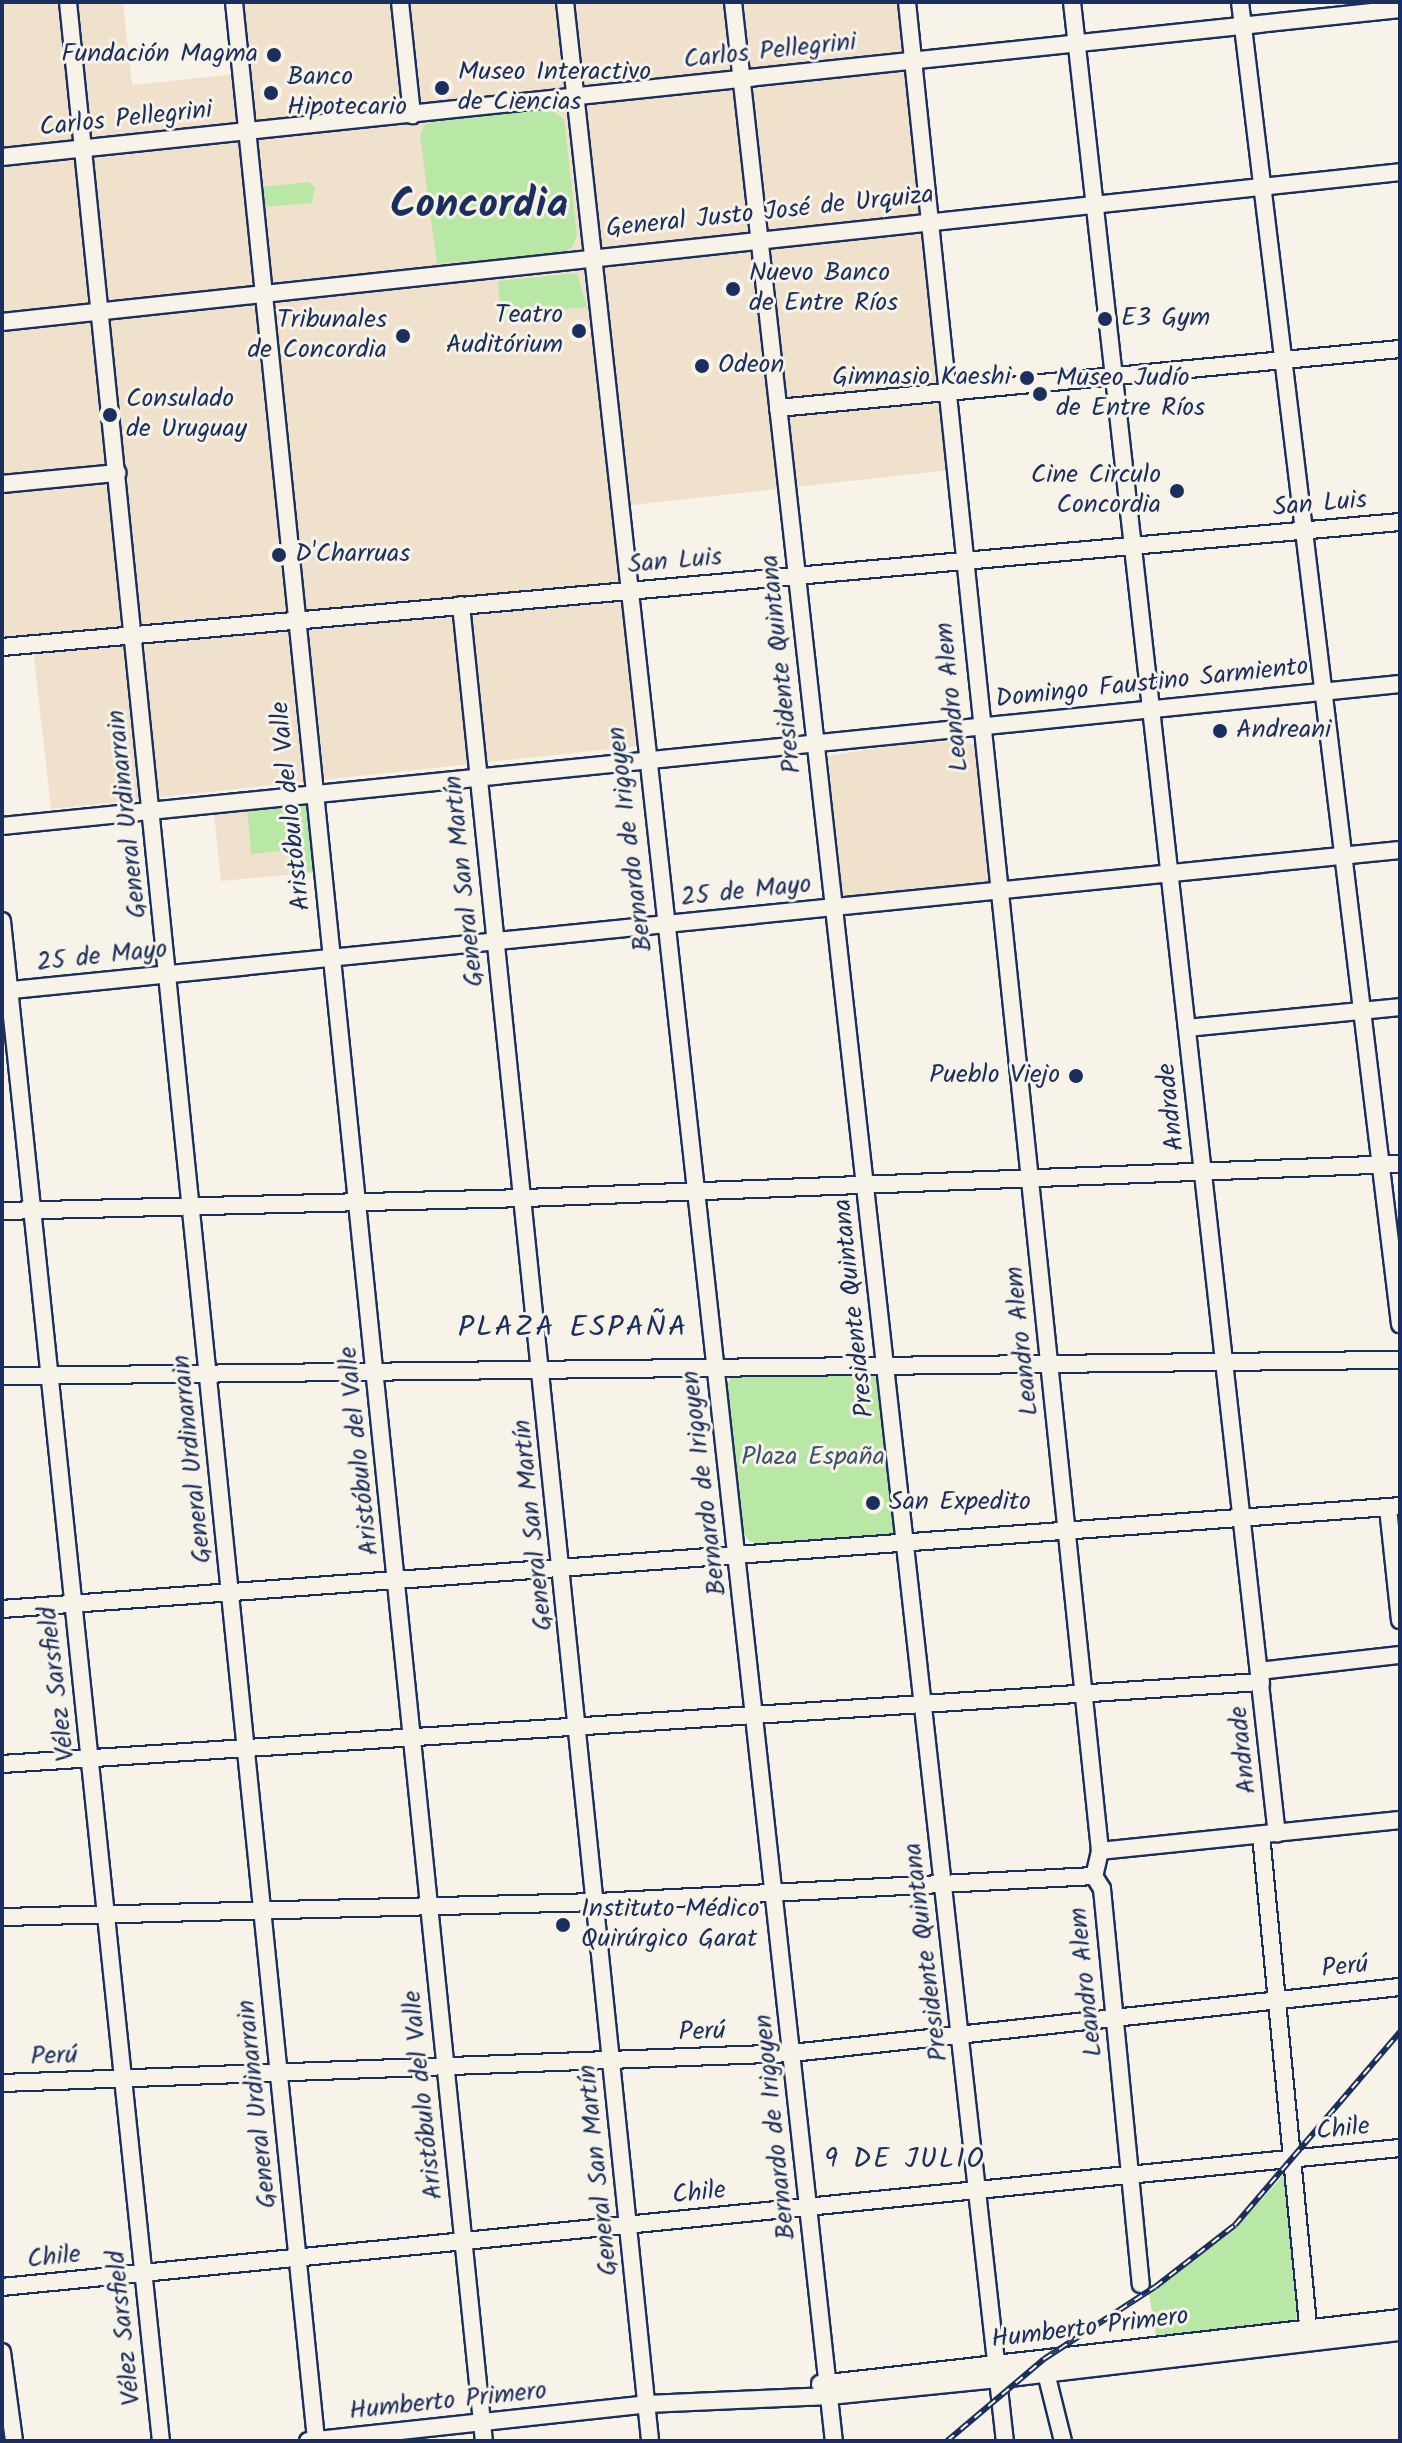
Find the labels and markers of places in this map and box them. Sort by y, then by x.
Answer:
place label: Fundación Magma [61,39,258,71]
marker: Fundación Magma [265,46,283,64]
place label: Museo Interactivo de Ciencias [458,57,651,118]
place label: Banco Hipotecario [287,62,407,124]
marker: Museo Interactivo de Ciencias [433,79,451,97]
marker: Banco Hipotecario [262,84,280,102]
place label: Nuevo Banco de Entre Ríos [749,258,898,320]
marker: Nuevo Banco de Entre Ríos [724,280,742,298]
place label: Teatro Auditórium [446,300,563,362]
place label: E3 Gym [1121,303,1210,335]
place label: Tribunales de Concordia [247,305,387,366]
marker: E3 Gym [1096,310,1114,328]
marker: Teatro Auditórium [570,322,588,340]
marker: Tribunales de Concordia [394,327,412,345]
place label: Odeon [718,350,784,382]
marker: Odeon [693,357,711,375]
place label: Gimnasio Kaeshi [832,362,1011,394]
place label: Museo Judío de Entre Ríos [1056,363,1205,424]
marker: Gimnasio Kaeshi [1018,369,1036,387]
place label: Consulado de Uruguay [126,384,247,446]
marker: Museo Judío de Entre Ríos [1031,385,1049,403]
marker: Consulado de Uruguay [101,406,119,424]
place label: Cine Circulo Concordia [1031,460,1161,522]
marker: Cine Circulo Concordia [1168,482,1186,500]
place label: D'Charruas [295,539,410,571]
marker: D'Charruas [270,546,288,564]
place label: Andreani [1236,715,1331,747]
marker: Andreani [1211,722,1229,740]
place label: Pueblo Viejo [929,1060,1060,1092]
marker: Pueblo Viejo [1067,1067,1085,1085]
place label: San Expedito [889,1487,1031,1519]
marker: San Expedito [864,1494,882,1512]
place label: Instituto Médico Quirúrgico Garat [581,1894,759,1956]
marker: Instituto Médico Quirúrgico Garat [552,1914,574,1936]

